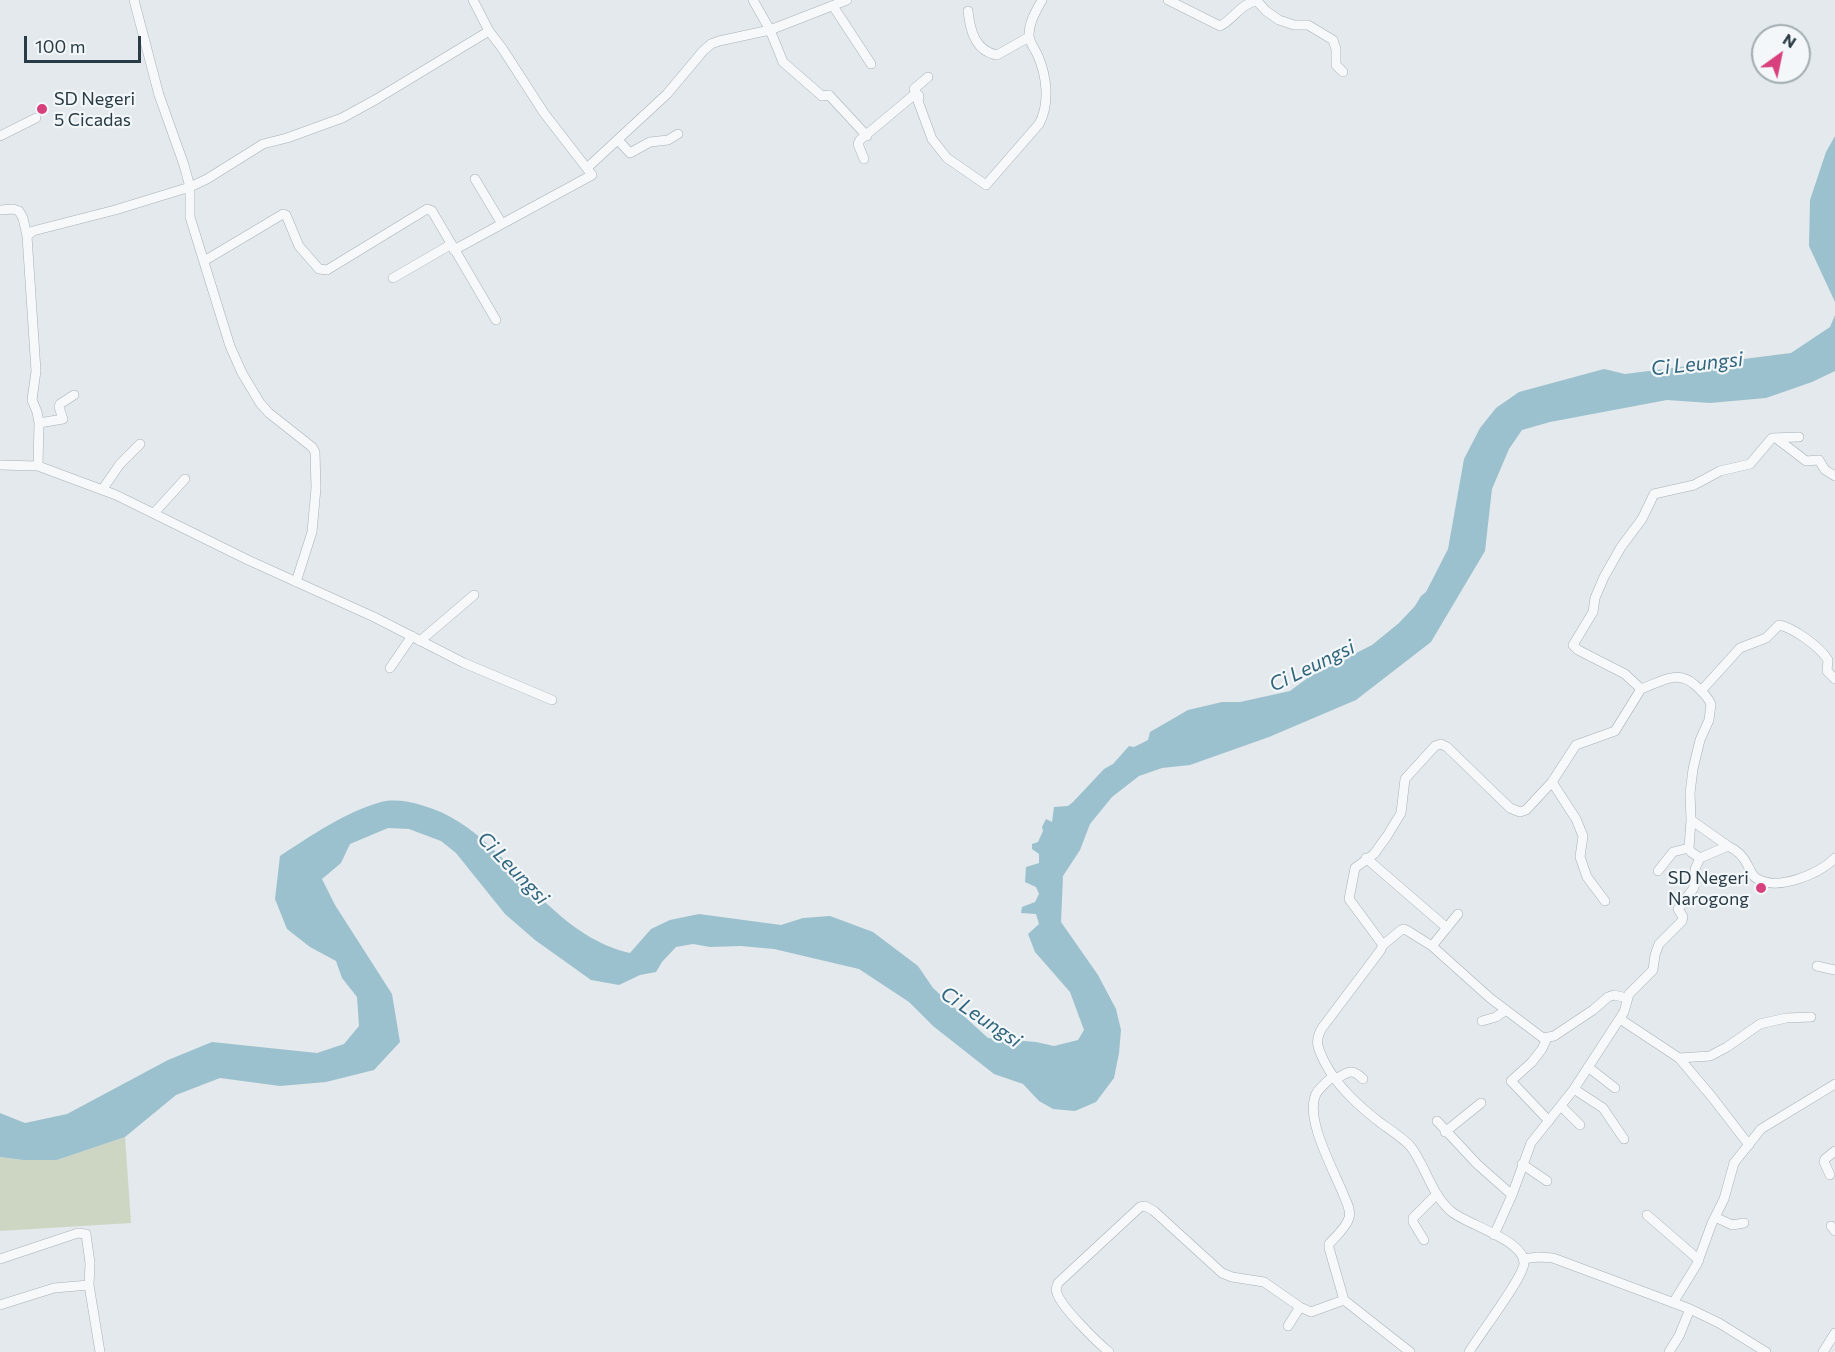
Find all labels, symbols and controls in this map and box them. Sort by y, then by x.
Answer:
scale bar [27,24,144,62]
north arrow [1751,24,1811,84]
text: N [1780,29,1800,51]
text: 100 m [35,35,85,57]
place label: SD Negeri 5 Cicadas [54,88,135,130]
marker: SD Negeri 5 Cicadas [35,102,49,116]
water label: Ci Leungsi [1650,347,1744,381]
water label: Ci Leungsi [1265,635,1359,697]
water label: Ci Leungsi [472,826,554,910]
place label: SD Negeri Narogong [1668,867,1749,910]
marker: SD Negeri Narogong [1754,881,1768,895]
water label: Ci Leungsi [936,981,1026,1053]

